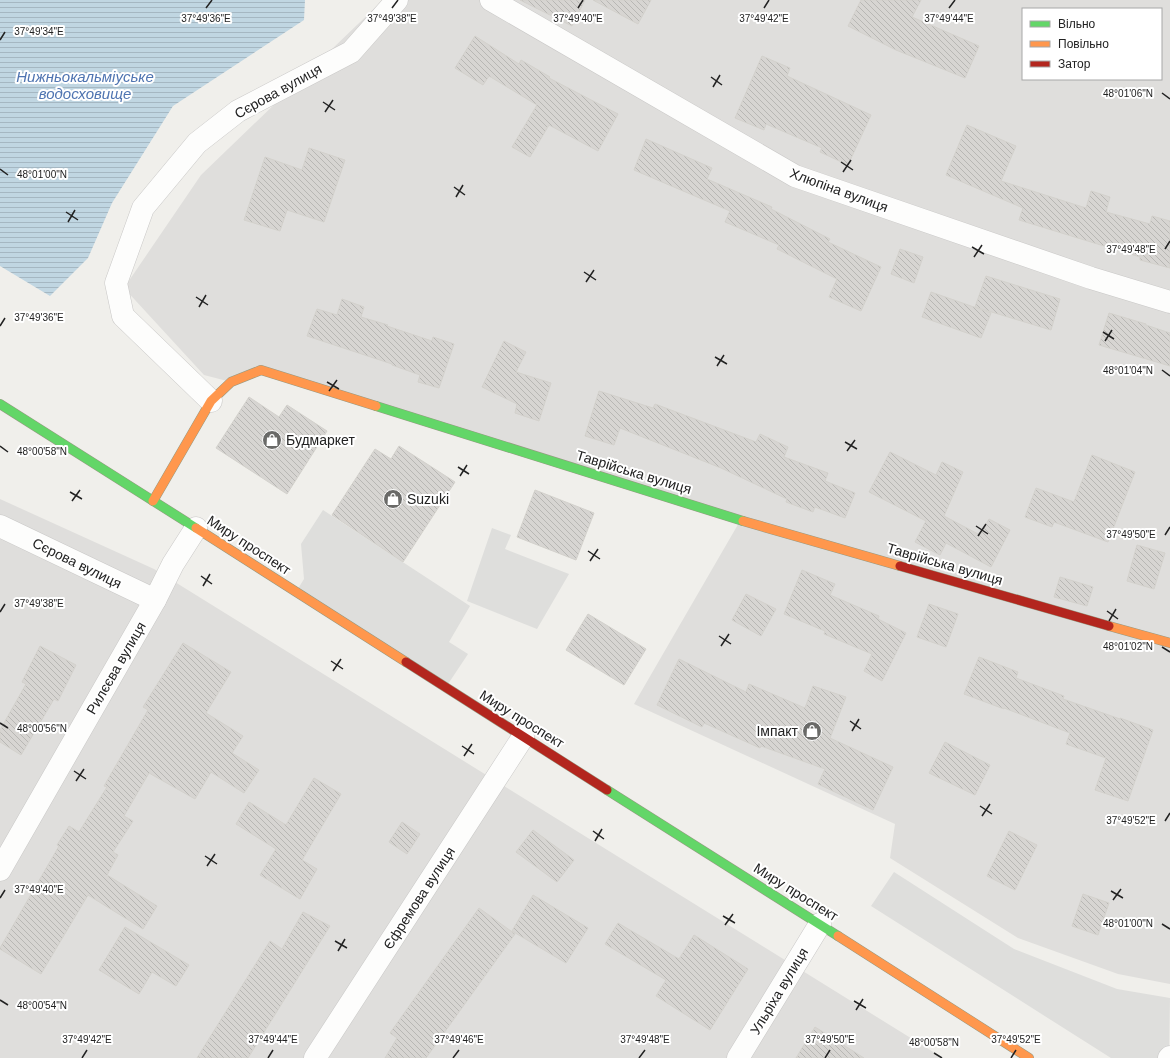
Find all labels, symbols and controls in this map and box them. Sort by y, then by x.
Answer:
legend [1022,8,1162,80]
text: 37°49'36"E [181,13,231,24]
text: 37°49'38"E [367,13,417,24]
text: 37°49'40"E [553,13,603,24]
text: 37°49'42"E [739,13,789,24]
text: 37°49'44"E [924,13,974,24]
text: Вільно [1058,17,1096,31]
text: 37°49'34"E [14,26,64,37]
text: Повільно [1058,37,1109,51]
text: Затор [1058,57,1091,71]
street label: Сєрова вулиця [232,60,324,122]
water label: Нижньокальміуське водосховище [16,68,154,102]
text: 48°01'06"N [1103,88,1153,99]
street label: Хлюпіна вулиця [788,165,890,215]
text: 48°01'00"N [17,169,67,180]
text: 37°49'48"E [1106,244,1156,255]
text: 37°49'36"E [14,312,64,323]
text: 48°01'04"N [1103,365,1153,376]
shop icon: Будмаркет [261,429,283,451]
place label: Будмаркет [286,432,355,448]
text: 48°00'58"N [17,446,67,457]
street label: Таврійська вулиця [574,447,694,497]
shop icon: Suzuki [382,488,404,510]
place label: Suzuki [407,491,449,507]
street label: Миру проспект [204,512,294,578]
text: 37°49'50"E [1106,529,1156,540]
street label: Сєрова вулиця [30,535,124,591]
street label: Таврійська вулиця [885,540,1005,588]
text: 37°49'38"E [14,598,64,609]
street label: Рилєєва вулиця [83,619,149,717]
text: 48°01'02"N [1103,641,1153,652]
street label: Миру проспект [477,687,568,752]
shop icon: Iмпакт [801,720,823,742]
text: 48°00'56"N [17,723,67,734]
place label: Iмпакт [756,723,799,739]
text: 37°49'52"E [1106,815,1156,826]
street label: Єфремова вулиця [380,844,458,952]
street label: Миру проспект [751,860,842,925]
text: 37°49'40"E [14,884,64,895]
text: 48°01'00"N [1103,918,1153,929]
street label: Ульріха вулиця [747,945,811,1037]
text: 48°00'54"N [17,1000,67,1011]
text: 37°49'42"E [62,1034,112,1045]
text: 37°49'44"E [248,1034,298,1045]
text: 37°49'46"E [434,1034,484,1045]
text: 37°49'48"E [620,1034,670,1045]
text: 37°49'50"E [805,1034,855,1045]
text: 37°49'52"E [991,1034,1041,1045]
text: 48°00'58"N [909,1037,959,1048]

